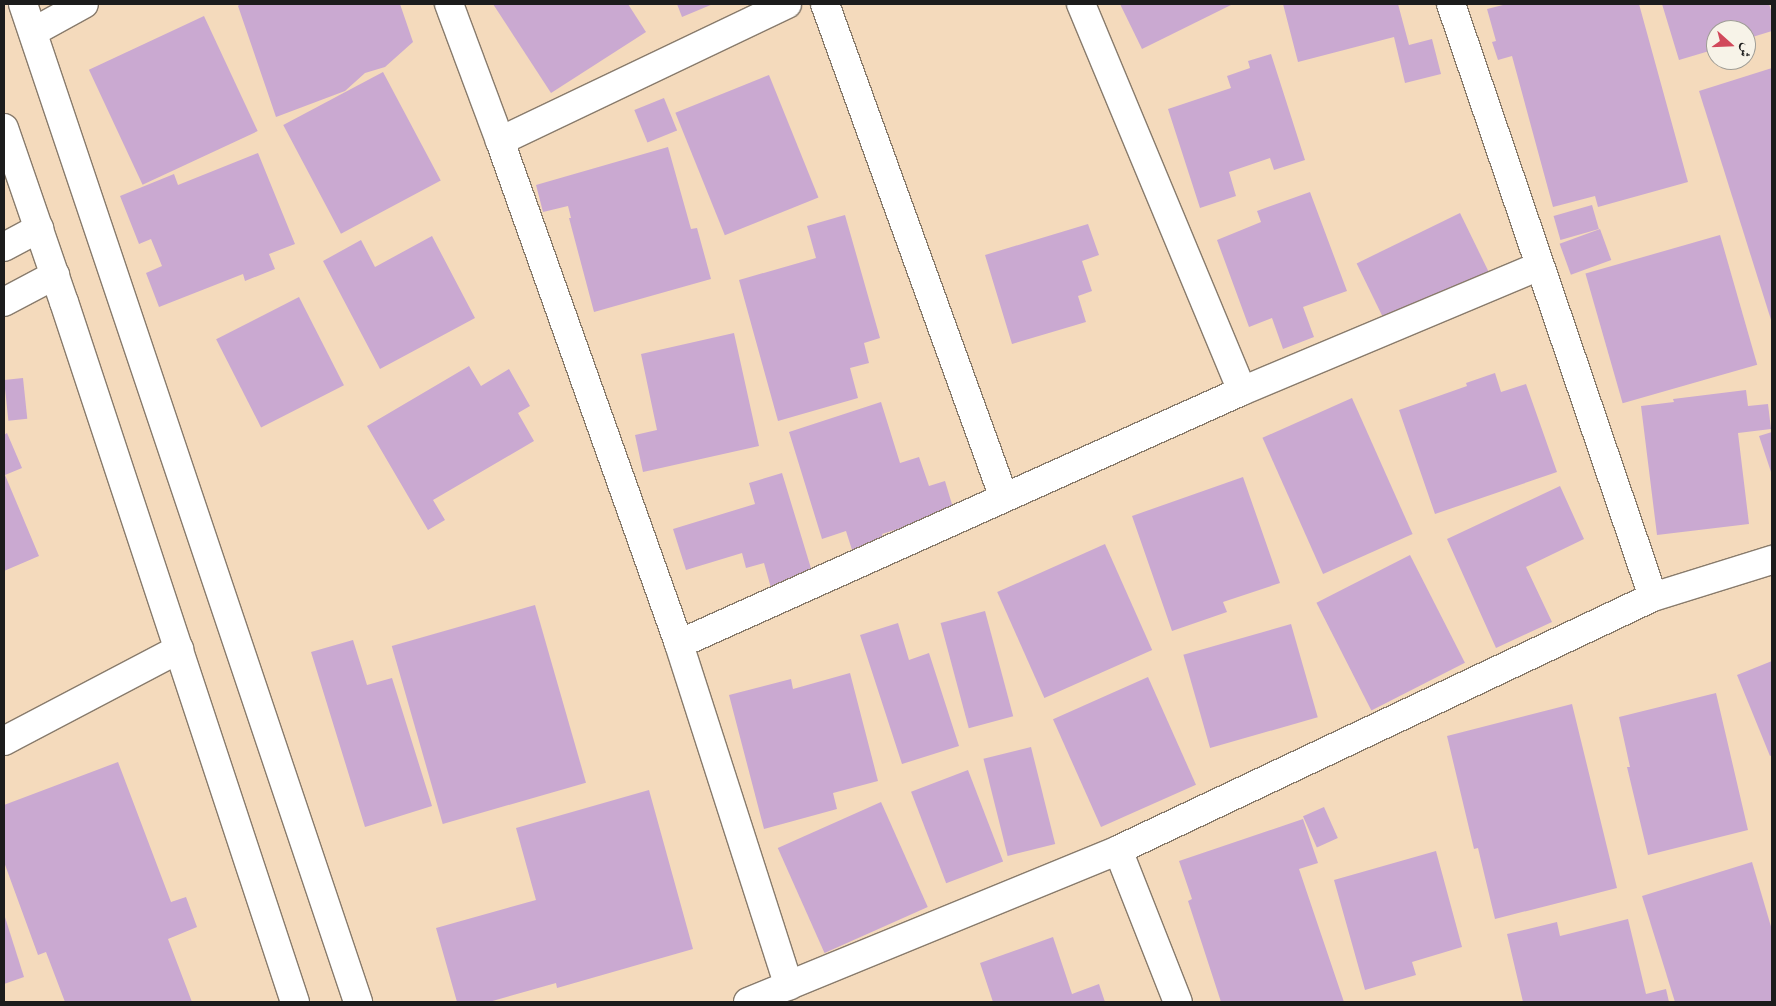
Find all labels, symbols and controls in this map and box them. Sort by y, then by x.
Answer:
north arrow [1706,20,1756,70]
text: ش [1732,40,1756,60]

